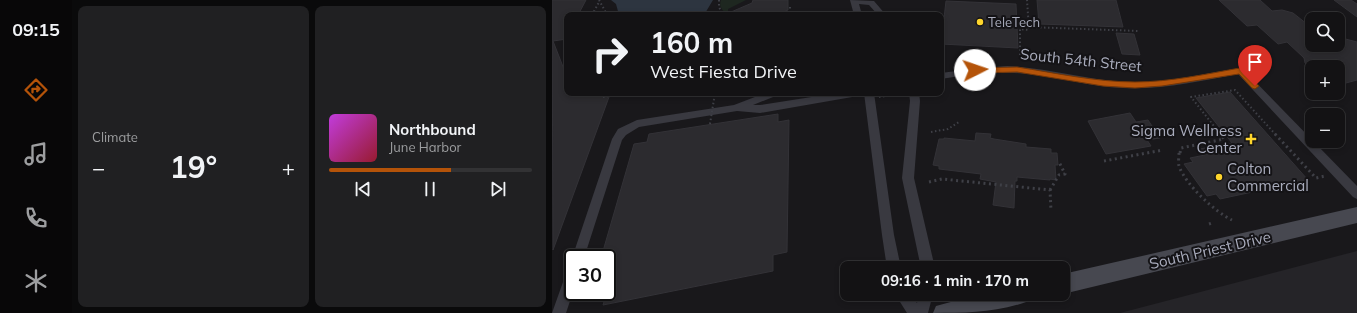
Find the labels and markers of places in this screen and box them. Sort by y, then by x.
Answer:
place label: TeleTech [988,14,1040,30]
marker: TeleTech [975,17,985,27]
pin [1238,45,1272,86]
place label: Sigma Wellness Center [1131,121,1243,157]
marker: Sigma Wellness Center [1245,133,1257,145]
place label: Colton Commercial [1227,159,1309,195]
marker: Colton Commercial [1214,172,1224,182]

